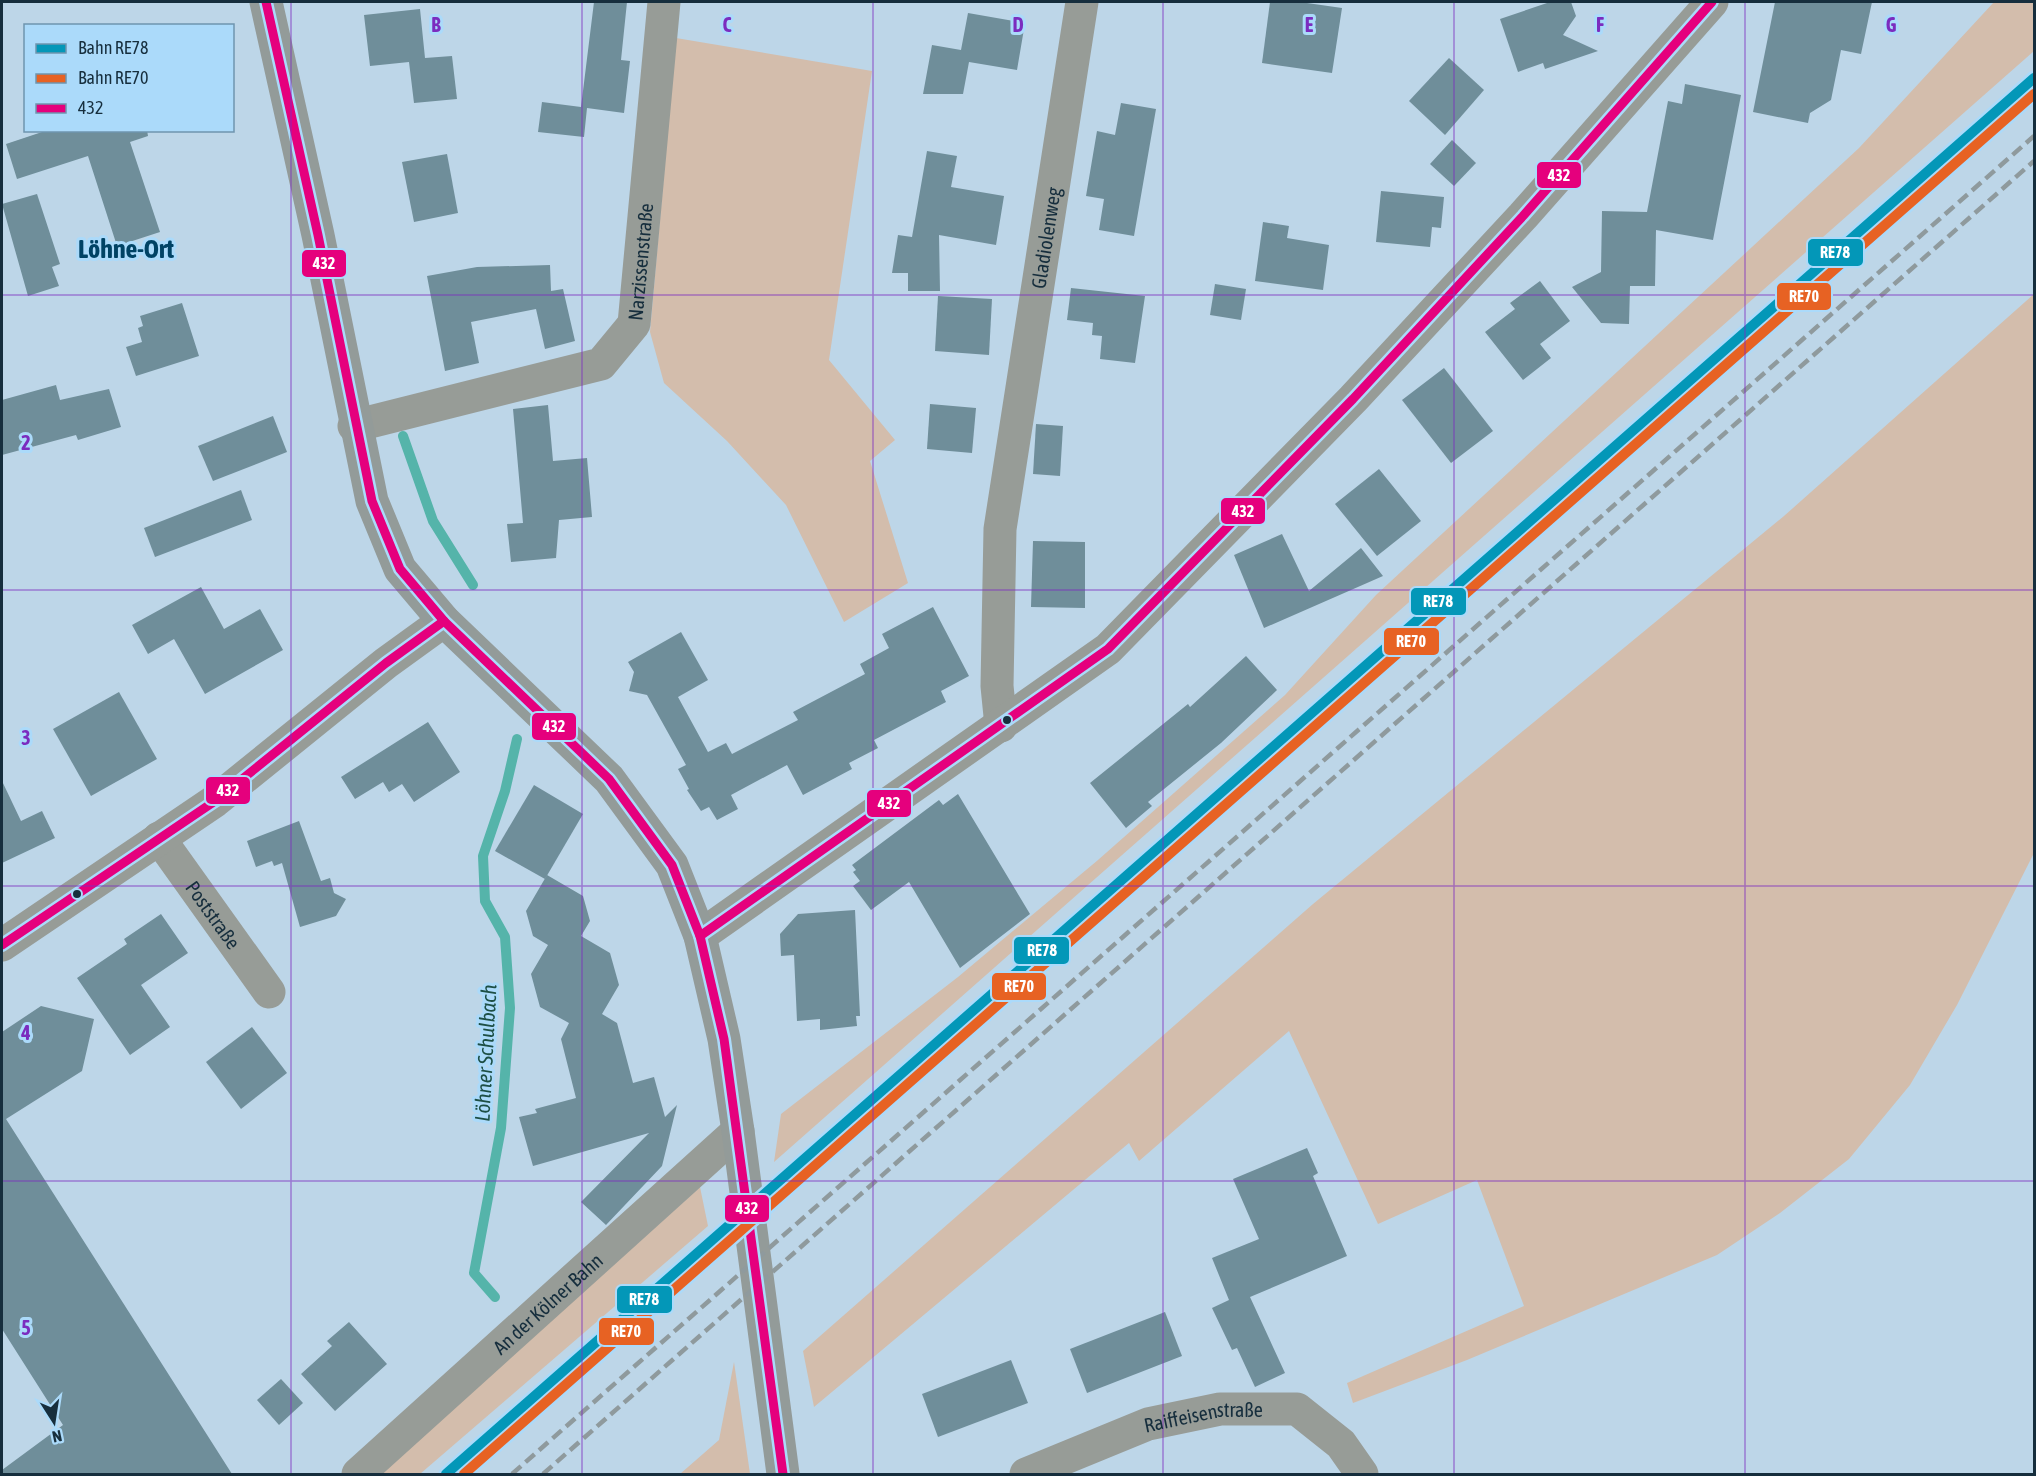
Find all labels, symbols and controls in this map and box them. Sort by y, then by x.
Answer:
text: B [431,13,441,36]
text: C [723,13,732,36]
text: D [1012,13,1024,36]
text: E [1305,13,1314,36]
text: F [1596,13,1604,36]
text: G [1886,13,1897,36]
legend [24,24,234,132]
text: Bahn RE78 [78,37,148,58]
text: Bahn RE70 [78,67,148,88]
text: 432 [78,97,103,118]
line badge: 432 [1536,161,1582,189]
text: 432 [1547,166,1570,184]
street label: Gladiolenweg [1026,185,1065,290]
street label: Narzissenstraße [623,202,657,322]
district label: Löhne-Ort [78,234,174,264]
line badge: RE78 [1807,238,1864,267]
text: RE78 [1820,243,1850,261]
line badge: 432 [301,249,347,278]
text: 432 [312,254,335,272]
line badge: RE70 [1776,282,1832,311]
text: RE70 [1789,287,1819,305]
text: 2 [21,431,31,454]
line badge: 432 [1220,497,1266,525]
text: 432 [1231,502,1254,520]
line badge: RE78 [1410,587,1467,616]
text: RE78 [1423,592,1453,610]
line badge: RE70 [1383,627,1440,656]
text: RE70 [1396,632,1426,650]
line badge: 432 [531,712,577,741]
unlabelled marker [1001,714,1013,726]
text: 432 [542,717,565,735]
text: 3 [21,726,31,749]
line badge: 432 [205,776,251,805]
text: 432 [216,781,239,799]
line badge: 432 [866,789,912,818]
text: 432 [877,794,900,812]
street label: Poststraße [182,876,246,953]
unlabelled marker [71,888,83,900]
line badge: RE78 [1013,936,1070,965]
text: RE78 [1027,941,1057,959]
line badge: RE70 [991,972,1047,1001]
text: RE70 [1004,977,1034,995]
water label: Löhner Schulbach [469,984,501,1122]
text: 4 [20,1021,31,1044]
line badge: 432 [724,1194,770,1223]
text: 432 [735,1199,758,1217]
street label: An der Kölner Bahn [488,1248,607,1358]
line badge: RE78 [616,1285,673,1314]
text: RE78 [629,1290,659,1308]
text: 5 [21,1316,31,1339]
line badge: RE70 [598,1317,655,1346]
text: RE70 [611,1322,641,1340]
north arrow [24,1392,84,1452]
street label: Raiffeisenstraße [1142,1398,1263,1436]
text: N [51,1427,64,1446]

